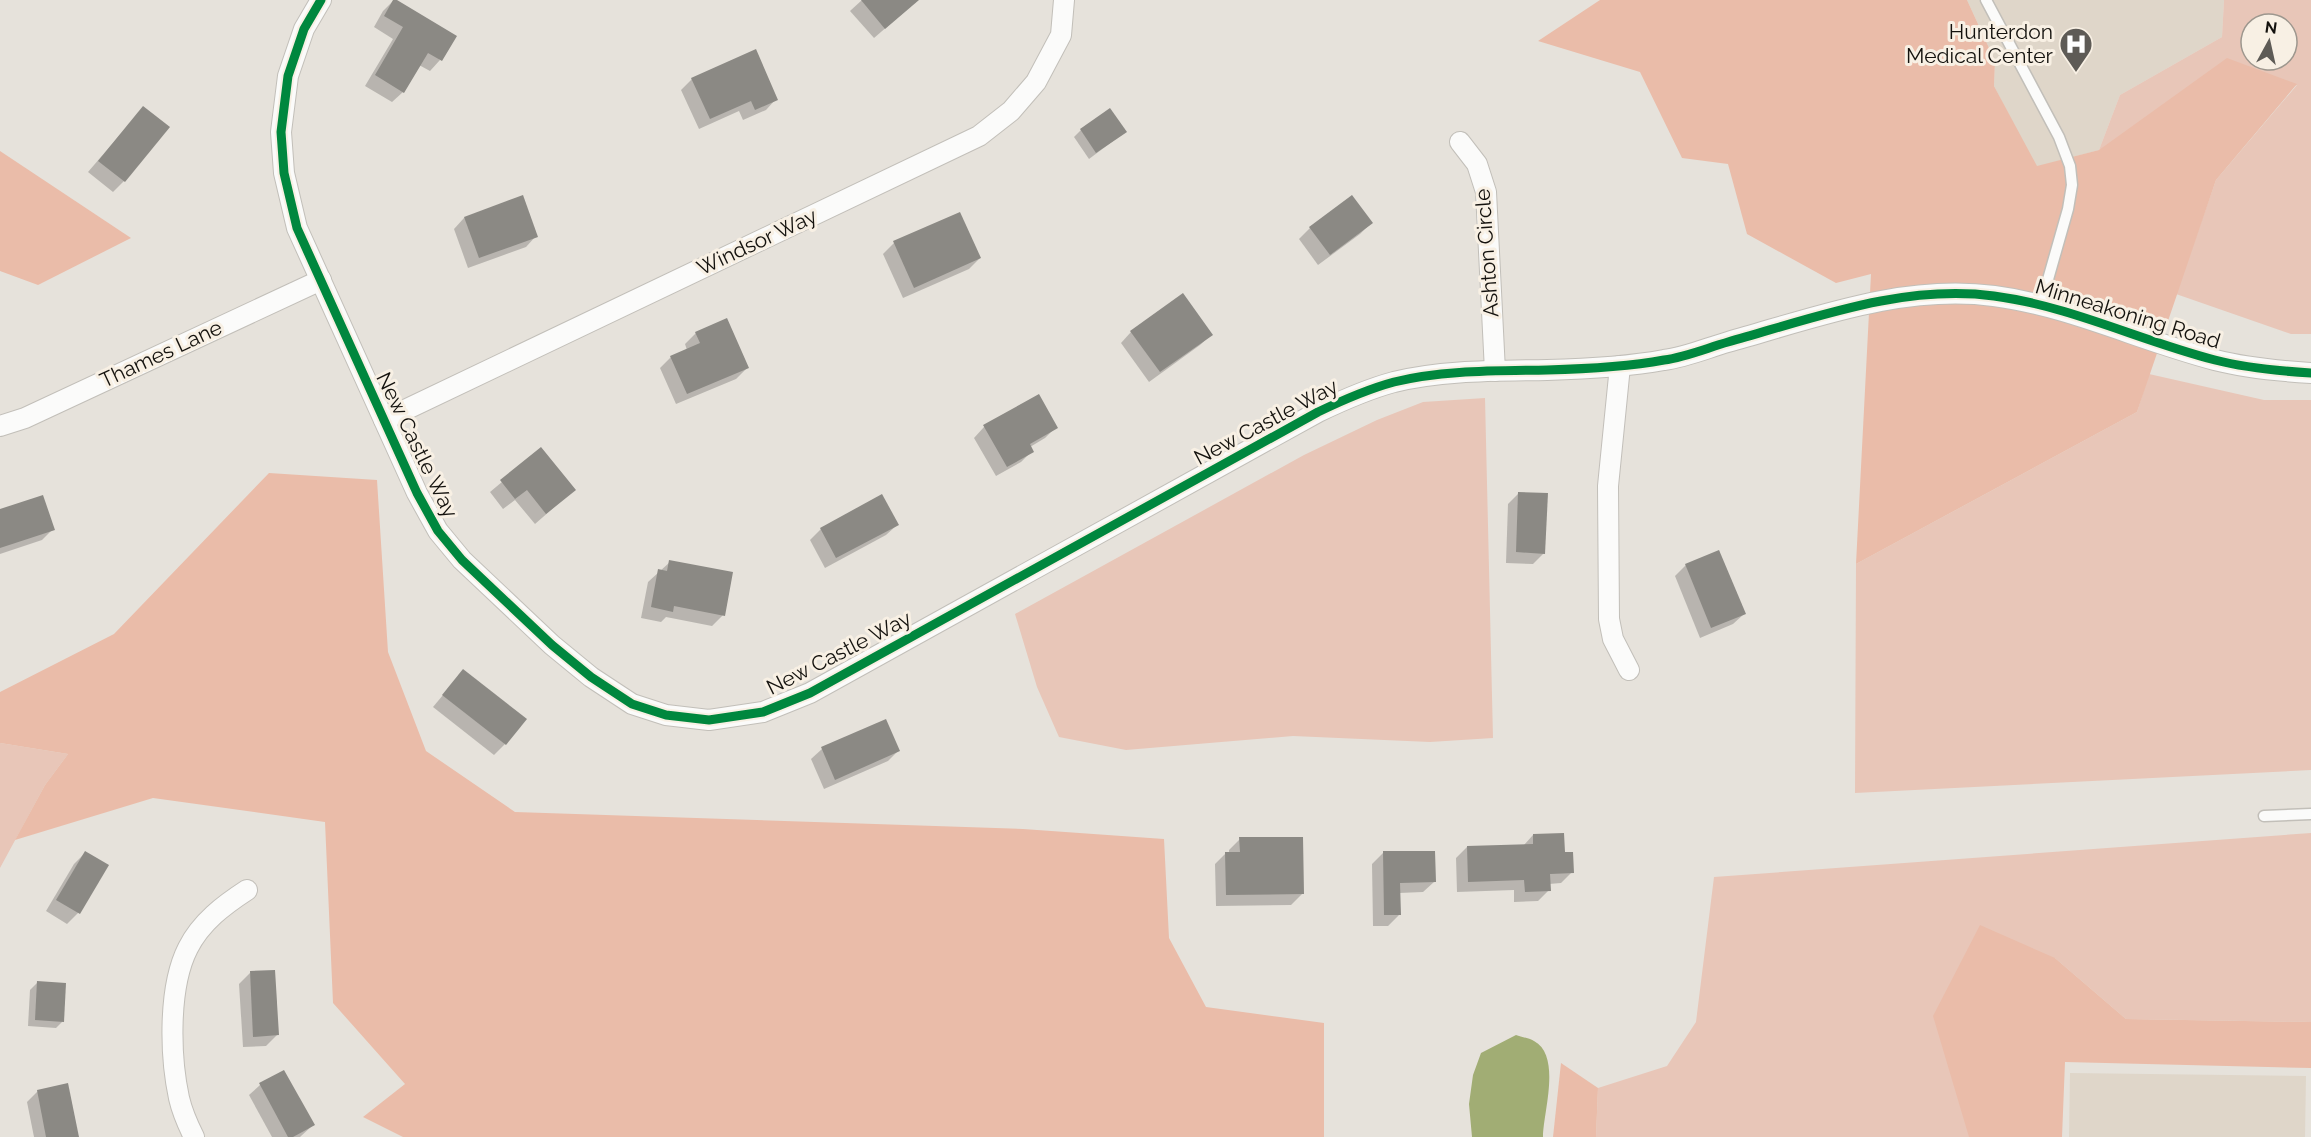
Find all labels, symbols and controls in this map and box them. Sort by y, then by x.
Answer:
north arrow [2239,12,2299,72]
text: N [2264,17,2278,38]
place label: Hunterdon Medical Center [1906,19,2054,68]
hospital icon: Hunterdon Medical Center [2058,26,2094,73]
street label: Ashton Circle [1470,188,1503,318]
street label: Windsor Way [693,203,821,280]
street label: Minneakoning Road [2033,273,2224,354]
street label: Thames Lane [96,314,226,393]
street label: New Castle Way [371,368,464,522]
street label: New Castle Way [1190,373,1342,470]
street label: New Castle Way [762,605,915,700]

